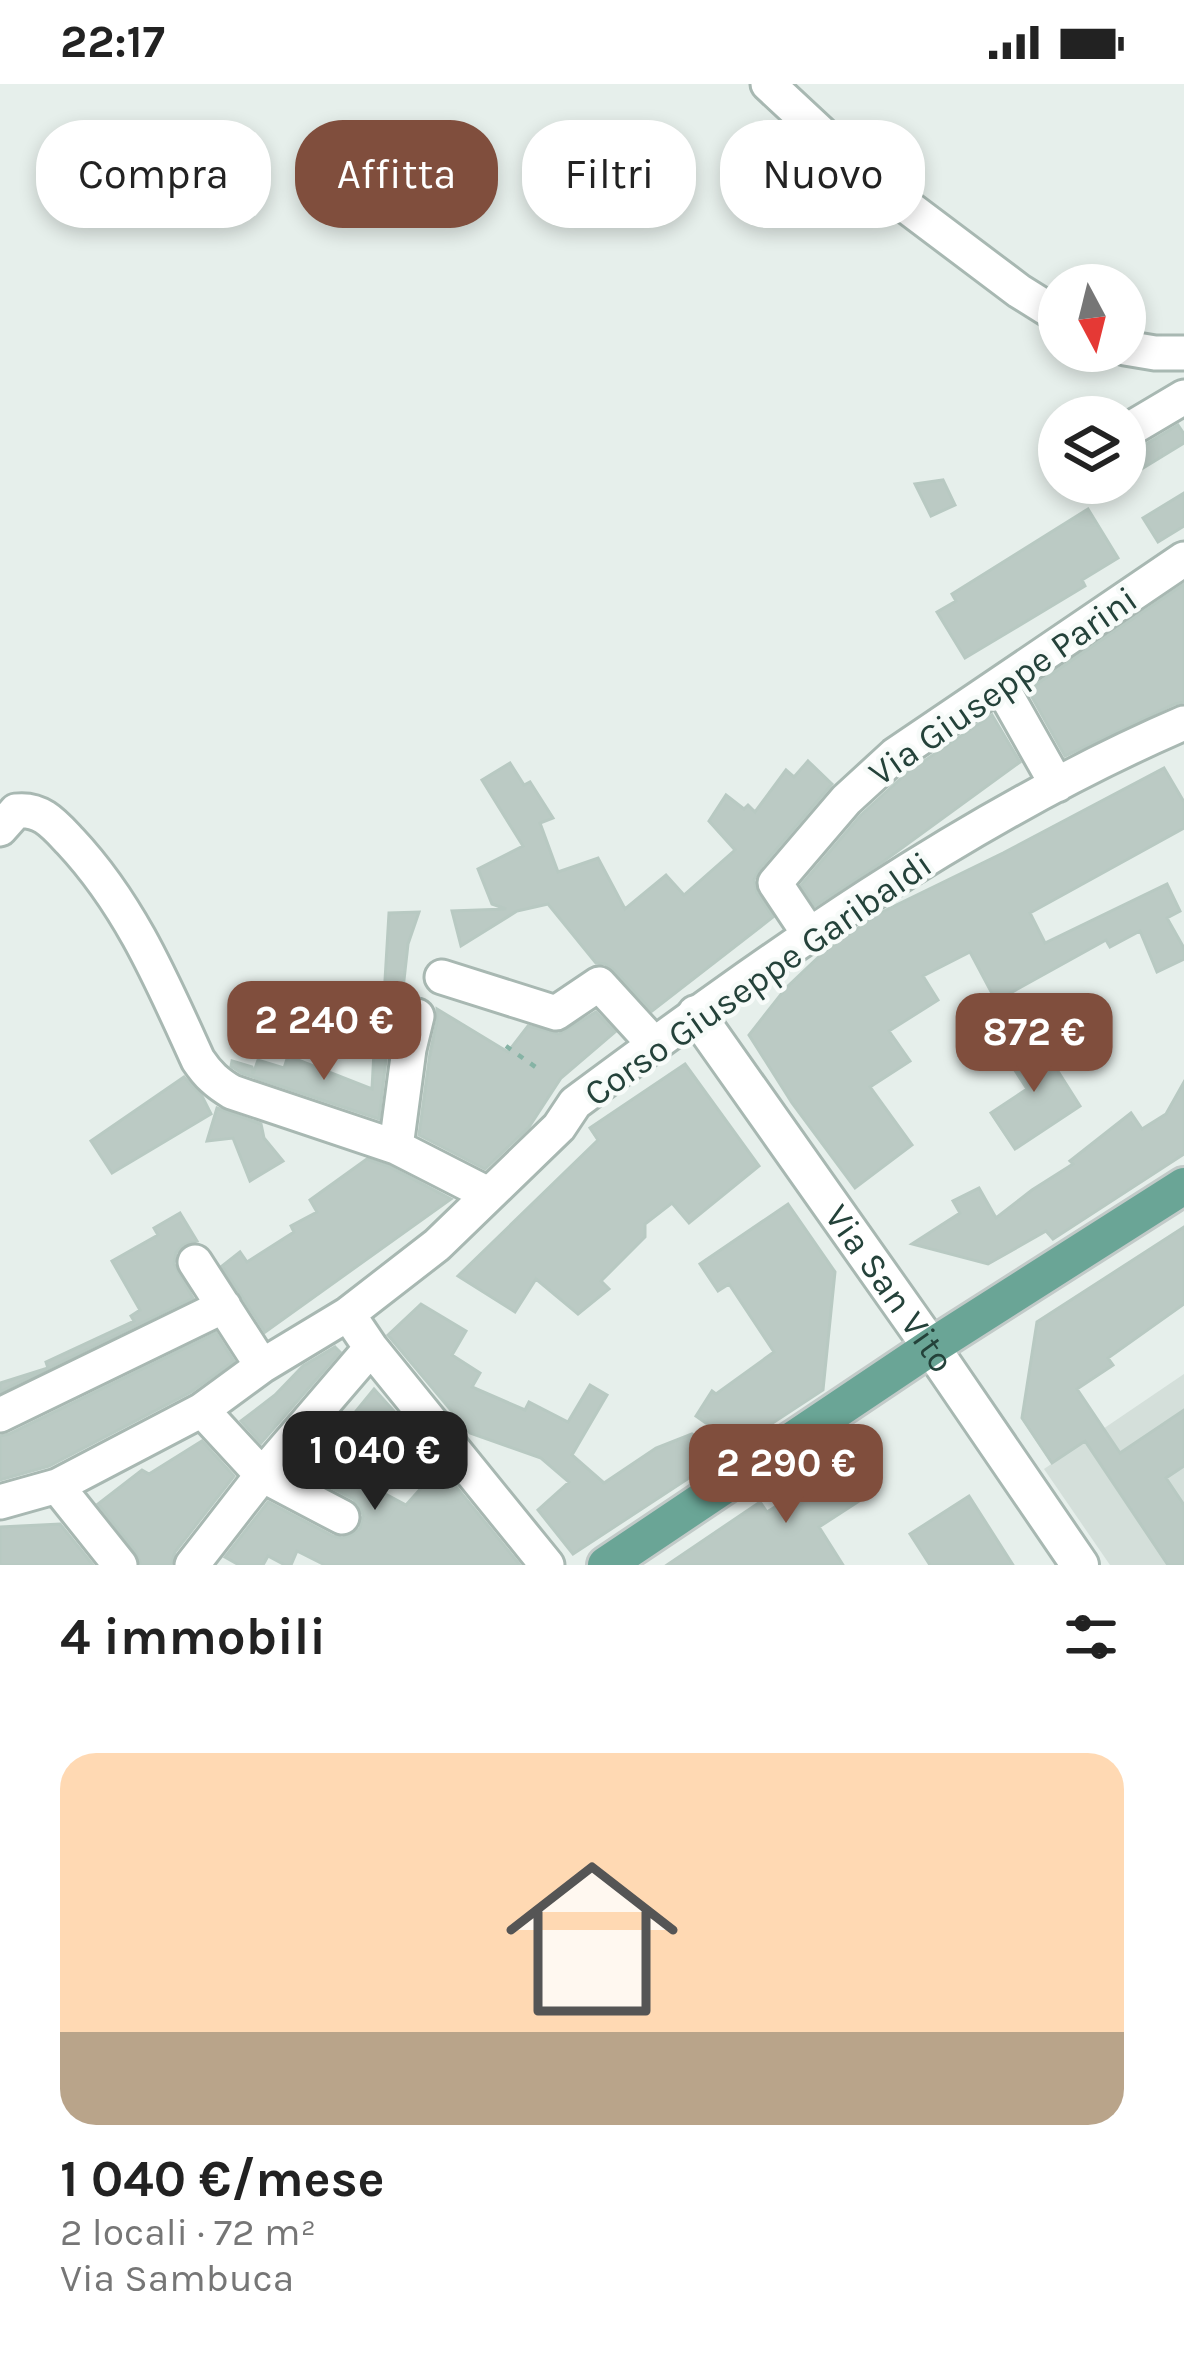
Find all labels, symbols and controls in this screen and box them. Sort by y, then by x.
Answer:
text: 22:17 [60,16,165,68]
chip: Compra [36,120,271,228]
chip: Affitta [295,120,498,228]
chip: Filtri [522,120,696,228]
chip: Nuovo [720,120,925,228]
north arrow [1038,264,1146,372]
map controls [1038,264,1146,504]
button: layers [1038,396,1146,504]
street label: Via Giuseppe Parini [861,578,1145,794]
street label: Corso Giuseppe Garibaldi [576,843,940,1115]
pin: 2 240 € [213,981,435,1083]
pin: 872 € [950,993,1118,1095]
text: 2 240 € [254,997,394,1043]
text: 872 € [983,1009,1085,1055]
street label: Via San Vito [816,1197,963,1380]
pin: 1 040 € [264,1411,486,1513]
pin: 2 290 € [675,1424,897,1526]
text: 1 040 € [310,1427,440,1473]
text: 2 290 € [716,1440,856,1486]
icon: filters [1058,1604,1124,1670]
text: 4 immobili [60,1607,326,1667]
icon: home [484,1831,700,2047]
text: 1 040 €/mese [60,2149,385,2209]
text: 2 locali · 72 m² [60,2209,316,2255]
text: Via Sambuca [60,2255,294,2301]

